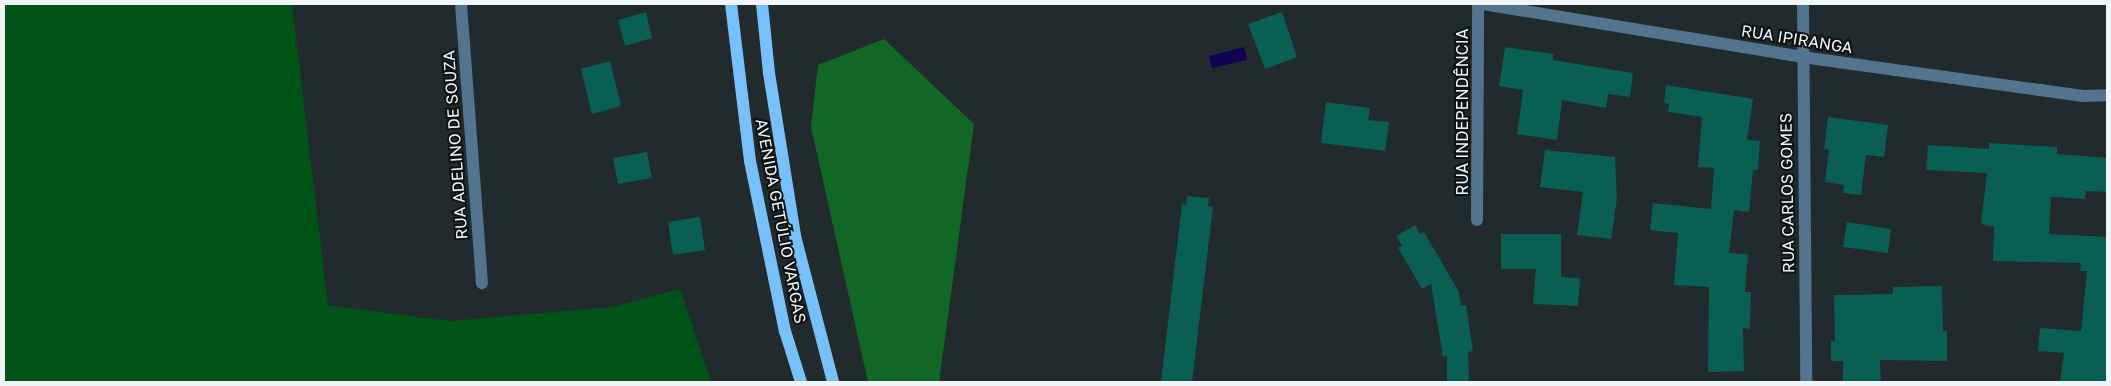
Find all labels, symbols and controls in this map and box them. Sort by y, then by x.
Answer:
street label: RUA IPIRANGA [1740,21,1854,57]
street label: RUA INDEPENDÊNCIA [1452,29,1472,195]
street label: RUA ADELINO DE SOUZA [439,50,471,240]
street label: RUA CARLOS GOMES [1776,113,1798,273]
street label: AVENIDA GETÚLIO VARGAS [752,117,810,325]

